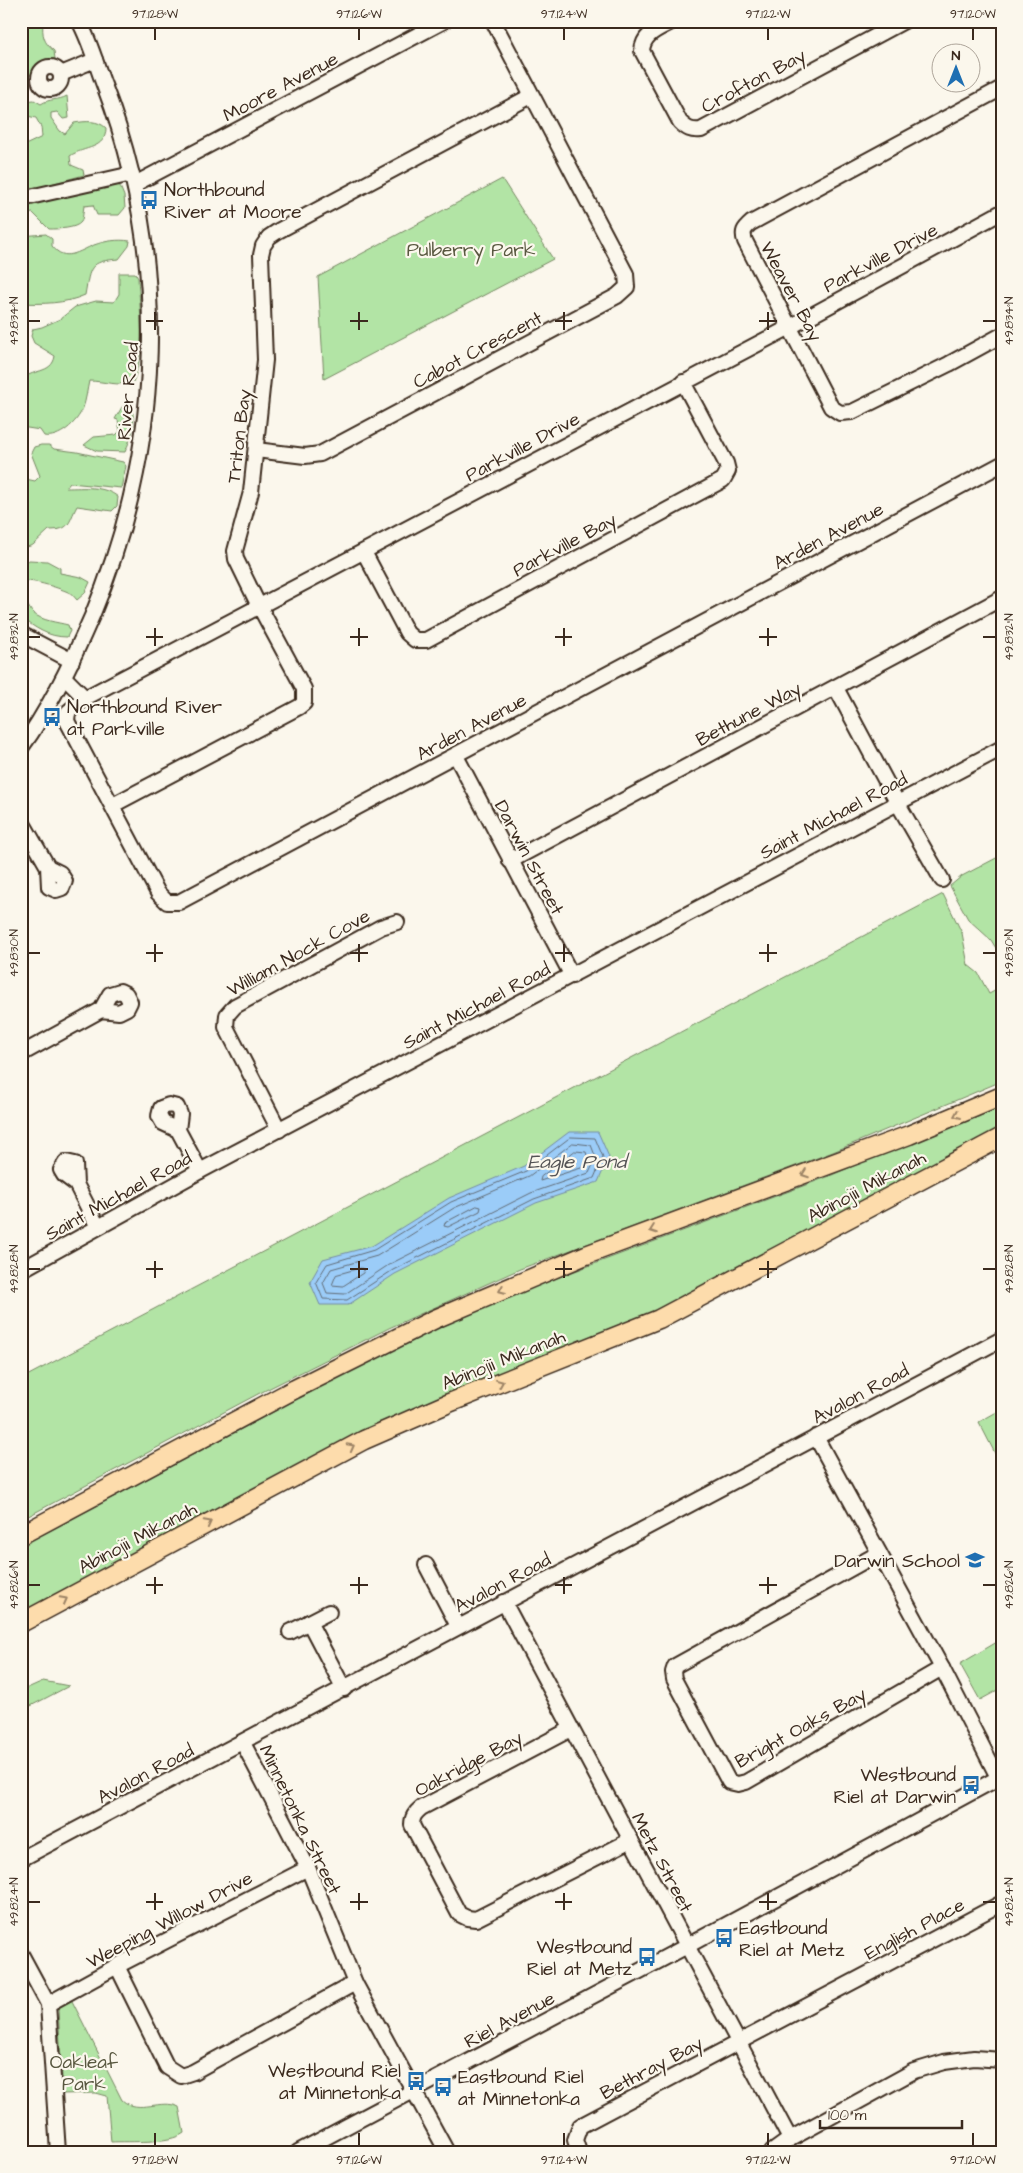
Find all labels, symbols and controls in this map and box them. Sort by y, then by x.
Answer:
text: 97.128°W [132,6,179,23]
text: 97.126°W [336,6,383,23]
text: 97.124°W [541,6,588,23]
text: 97.122°W [745,6,791,23]
text: 97.120°W [950,6,997,23]
street label: Crofton Bay [697,42,812,121]
north arrow [930,42,980,92]
street label: Moore Avenue [218,46,343,129]
text: N [952,46,961,66]
place label: Northbound River at Moore [164,177,301,226]
bus stop icon: Northbound River at Moore [138,189,160,211]
street label: Parkville Drive [819,217,943,300]
park label: Pulberry Park [407,237,536,265]
street label: Weaver Bay [752,237,829,347]
text: 49.834°N [6,296,23,345]
text: 49.834°N [1001,296,1018,345]
street label: Cabot Crescent [408,305,547,396]
street label: River Road [111,341,146,441]
street label: Triton Bay [220,387,260,485]
street label: Parkville Drive [461,406,585,489]
street label: Arden Avenue [769,496,889,577]
street label: Parkville Bay [508,506,622,585]
text: 49.832°N [6,613,23,661]
text: 49.832°N [1001,613,1018,661]
street label: Bethune Way [691,675,807,754]
street label: Arden Avenue [412,687,532,768]
place label: Northbound River at Parkville [67,694,223,743]
bus stop icon: Northbound River at Parkville [41,706,63,728]
street label: Saint Michael Road [755,766,913,867]
street label: Darwin Street [487,796,570,920]
street label: William Nock Cove [222,903,375,1004]
text: 49.830°N [6,928,23,977]
text: 49.830°N [1001,928,1018,977]
street label: Saint Michael Road [398,956,556,1057]
one-way arrow [953,1109,962,1119]
street label: Abinojii Mikanah [802,1144,931,1230]
street label: Saint Michael Road [41,1145,197,1248]
water label: Eagle Pond [528,1148,630,1177]
one-way arrow [802,1168,810,1178]
one-way arrow [649,1224,658,1234]
text: 49.828°N [6,1244,23,1294]
text: 49.828°N [1001,1244,1018,1294]
one-way arrow [498,1284,507,1295]
street label: Abinojii Mikanah [438,1323,570,1397]
street label: Avalon Road [808,1357,914,1431]
one-way arrow [495,1378,504,1389]
one-way arrow [346,1443,355,1453]
street label: Abinojii Mikanah [73,1495,202,1581]
one-way arrow [202,1519,211,1529]
street label: Avalon Road [450,1546,556,1620]
place label: Darwin School [834,1548,960,1575]
school or university icon: Darwin School [964,1549,986,1571]
text: 49.826°N [6,1560,23,1610]
text: 49.826°N [1001,1560,1018,1610]
one-way arrow [59,1596,68,1606]
street label: Bright Oaks Bay [730,1681,872,1776]
street label: Oakridge Bay [410,1724,528,1805]
street label: Avalon Road [93,1737,199,1811]
street label: Minnetonka Street [252,1740,348,1899]
place label: Westbound Riel at Darwin [834,1762,956,1811]
bus stop icon: Westbound Riel at Darwin [960,1774,982,1796]
street label: Metz Street [624,1808,699,1918]
street label: Weeping Willow Drive [82,1865,258,1977]
text: 49.824°N [6,1877,23,1927]
text: 49.824°N [1001,1877,1018,1927]
street label: English Place [860,1892,970,1968]
place label: Eastbound Riel at Metz [739,1915,845,1964]
bus stop icon: Eastbound Riel at Metz [713,1927,735,1949]
place label: Westbound Riel at Metz [527,1934,633,1983]
bus stop icon: Westbound Riel at Metz [636,1946,658,1968]
street label: Riel Avenue [460,1985,560,2055]
street label: Bethray Bay [596,2030,709,2108]
park label: Oakleaf Park [50,2049,119,2098]
place label: Westbound Riel at Minnetonka [268,2058,401,2107]
place label: Eastbound Riel at Minnetonka [458,2064,584,2113]
bus stop icon: Westbound Riel at Minnetonka [405,2070,427,2092]
bus stop icon: Eastbound Riel at Minnetonka [432,2076,454,2098]
scale bar [820,2098,963,2130]
text: 100 m [828,2105,867,2126]
text: 97.128°W [132,2152,179,2169]
text: 97.126°W [336,2152,383,2169]
text: 97.124°W [541,2152,588,2169]
text: 97.122°W [745,2152,791,2169]
text: 97.120°W [950,2152,997,2169]

